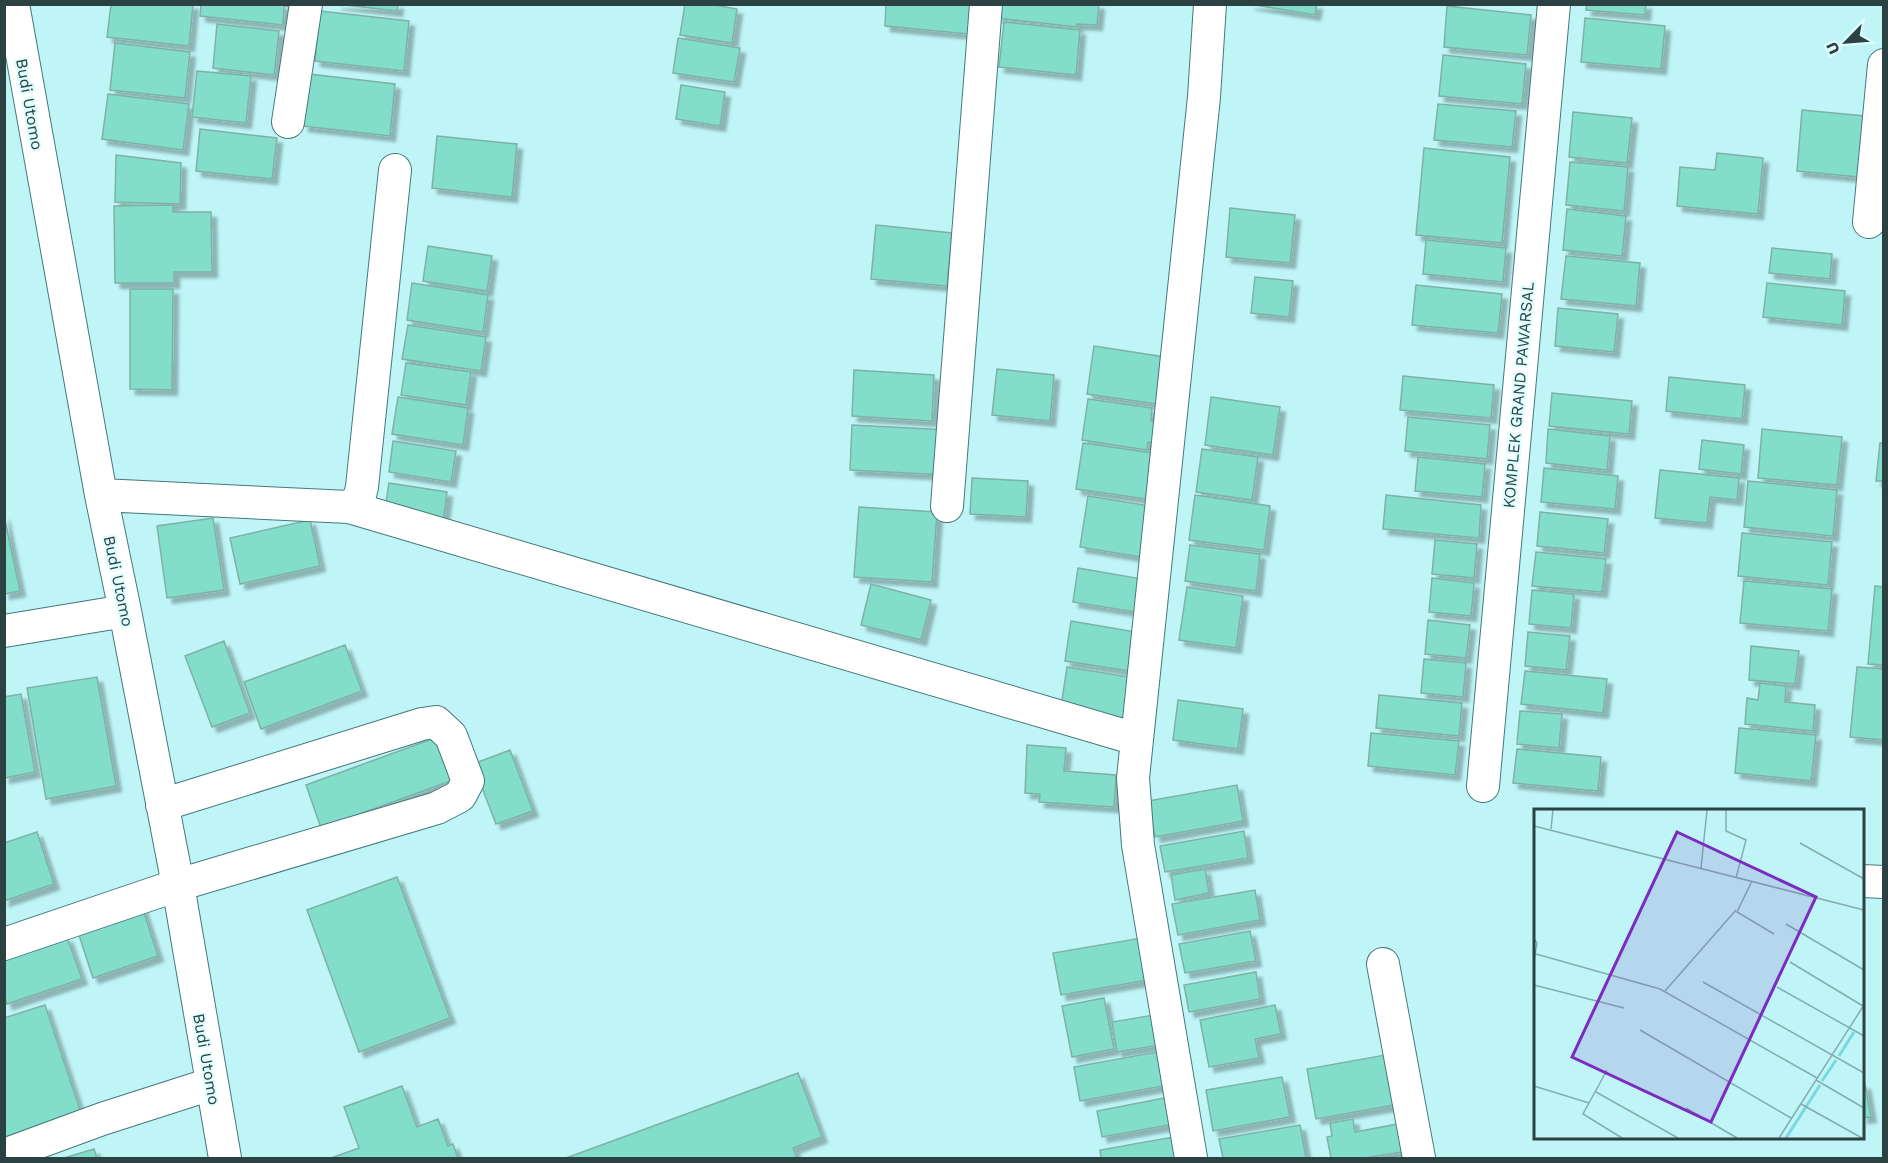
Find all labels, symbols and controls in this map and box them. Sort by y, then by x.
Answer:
north arrow [1816,12,1876,72]
text: U [1822,39,1844,57]
street label: Budi Utomo [12,57,47,151]
street label: KOMPLEK GRAND PAWARSAL [1499,280,1538,509]
street label: Budi Utomo [100,534,137,628]
inset map [1534,809,1864,1139]
street label: Budi Utomo [189,1012,224,1106]

